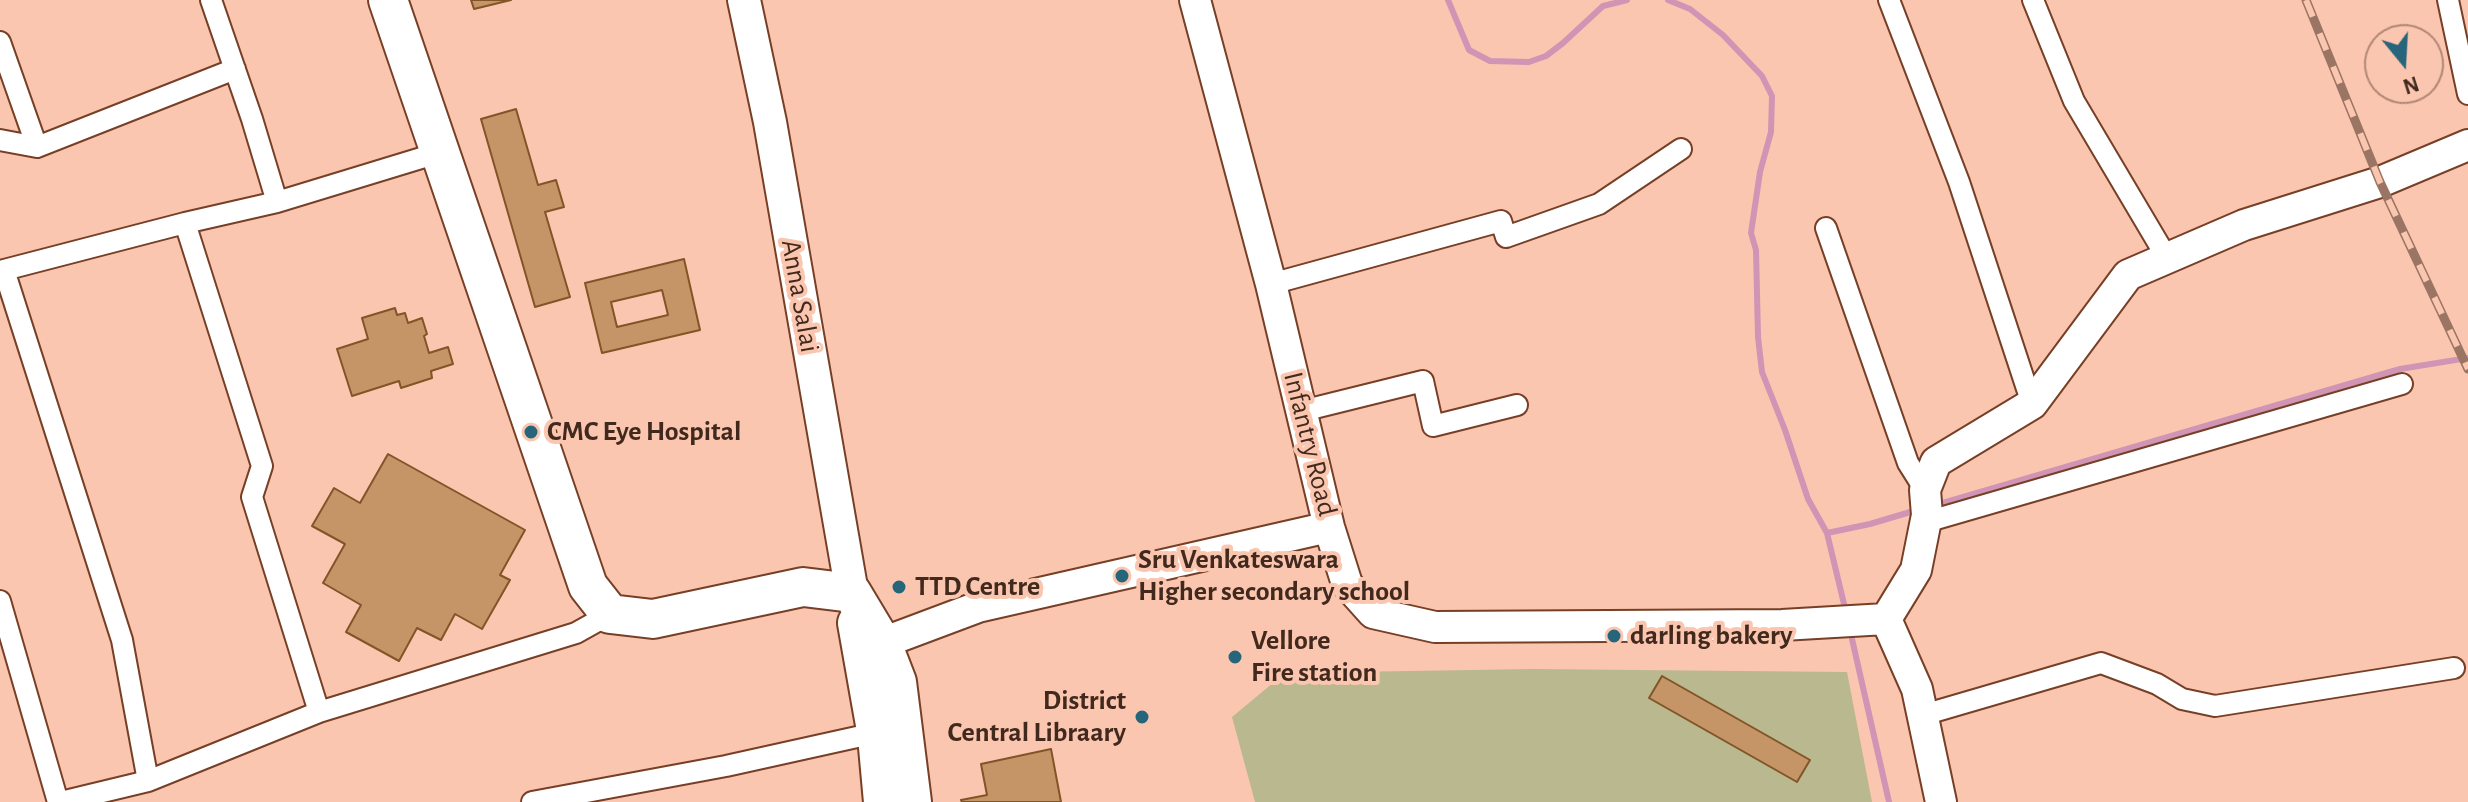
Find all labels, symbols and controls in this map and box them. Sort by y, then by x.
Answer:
north arrow [2364,24,2444,104]
text: N [2400,72,2421,98]
street label: Anna Salai [774,237,826,355]
street label: Infantry Road [1276,368,1344,520]
place label: CMC Eye Hospital [547,415,741,449]
marker: CMC Eye Hospital [522,423,540,441]
place label: Sru Venkateswara Higher secondary school [1138,543,1410,609]
marker: Sru Venkateswara Higher secondary school [1113,567,1131,585]
place label: TTD Centre [915,570,1040,604]
marker: TTD Centre [890,578,908,596]
place label: darling bakery [1630,619,1792,653]
place label: Vellore Fire station [1251,624,1377,690]
marker: darling bakery [1605,627,1623,645]
marker: Vellore Fire station [1226,648,1244,666]
place label: District Central Libraary [947,684,1126,750]
marker: District Central Libraary [1133,708,1151,726]

